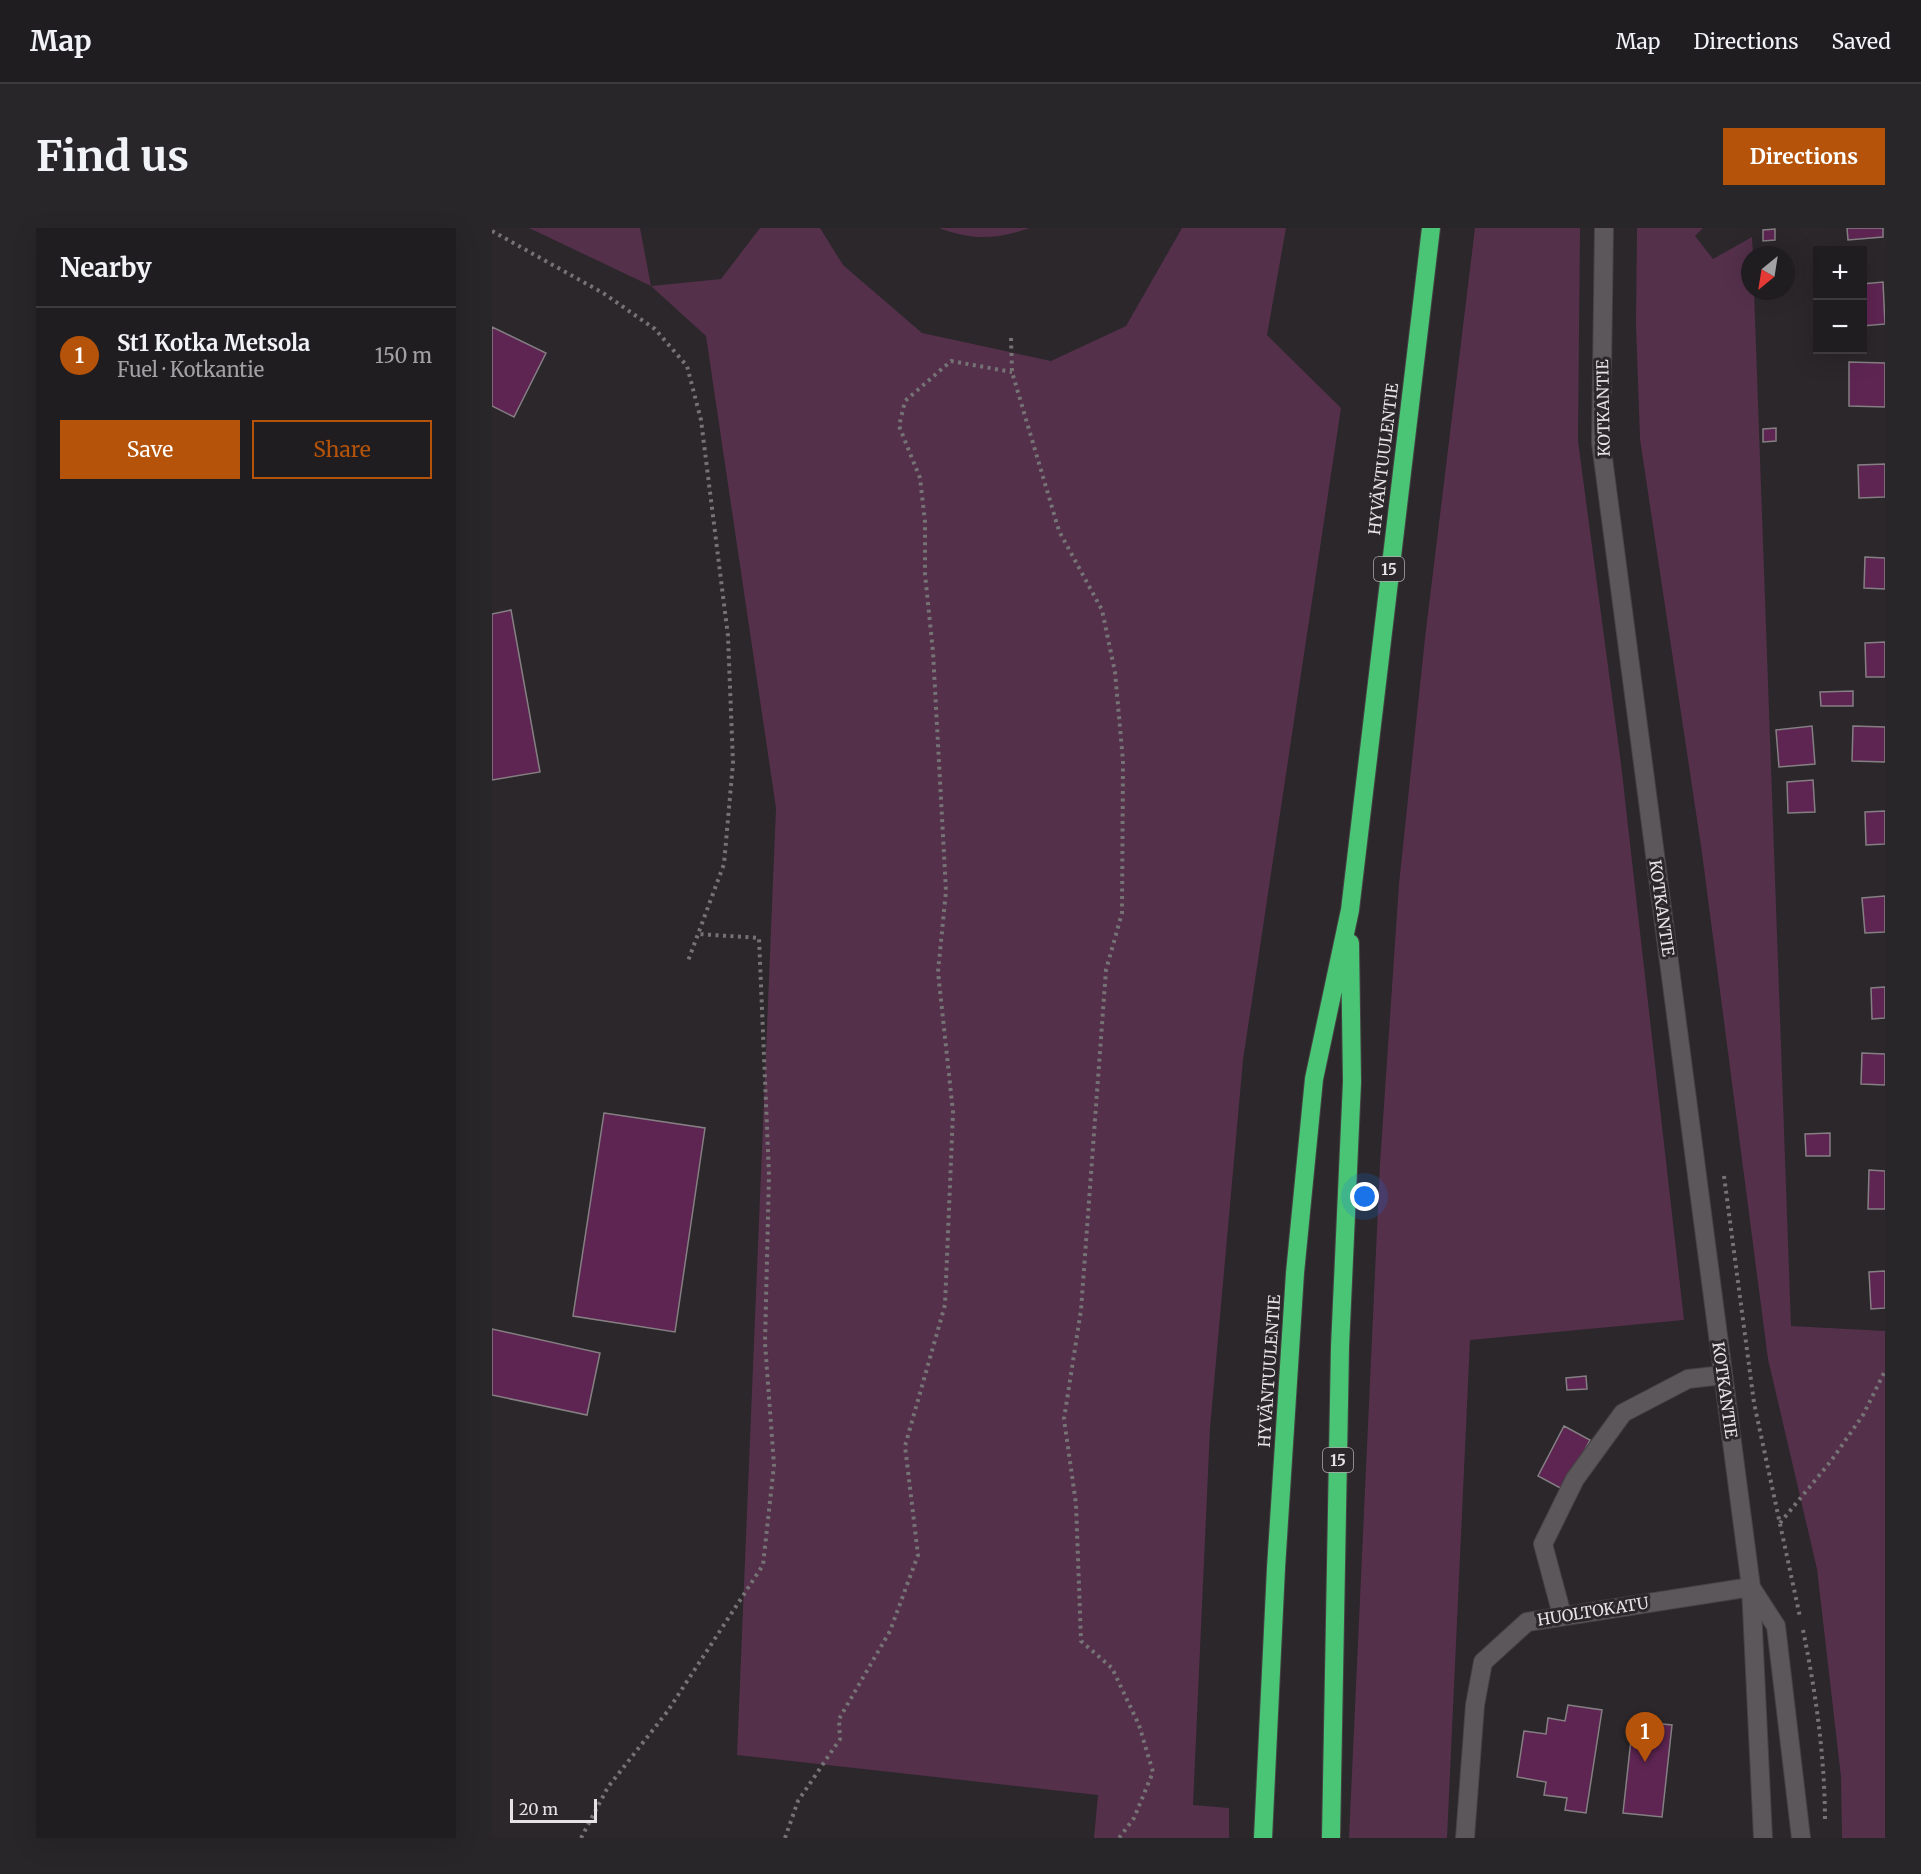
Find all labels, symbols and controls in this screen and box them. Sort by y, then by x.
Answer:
text: Map [30,23,92,59]
text: Map [1616,28,1660,55]
text: Directions [1693,28,1798,55]
text: Saved [1831,28,1891,55]
button: Directions [1723,128,1885,185]
text: Find us [36,130,189,182]
north arrow [1741,246,1795,300]
map controls [1813,246,1867,354]
button: + [1813,246,1867,300]
text: Nearby [60,251,152,284]
button: − [1813,300,1867,354]
text: St1 Kotka Metsola [117,329,310,357]
text: 1 [75,343,84,368]
text: 150 m [375,343,432,368]
text: Fuel · Kotkantie [117,357,264,382]
street label: KOTKANTIE [1592,358,1614,457]
street label: HYVÄNTUULENTIE [1364,381,1402,536]
button: Save [60,420,240,479]
button: Share [252,420,432,479]
road number: 15 [1374,557,1404,581]
street label: KOTKANTIE [1645,858,1679,958]
your location [1350,1182,1379,1211]
street label: HYVÄNTUULENTIE [1254,1293,1284,1448]
street label: KOTKANTIE [1708,1340,1742,1440]
road number: 15 [1323,1448,1353,1472]
street label: HUOLTOKATU [1536,1592,1650,1630]
pin: 1 [1626,1712,1664,1762]
scale bar [510,1796,597,1824]
text: 20 m [519,1799,558,1819]

